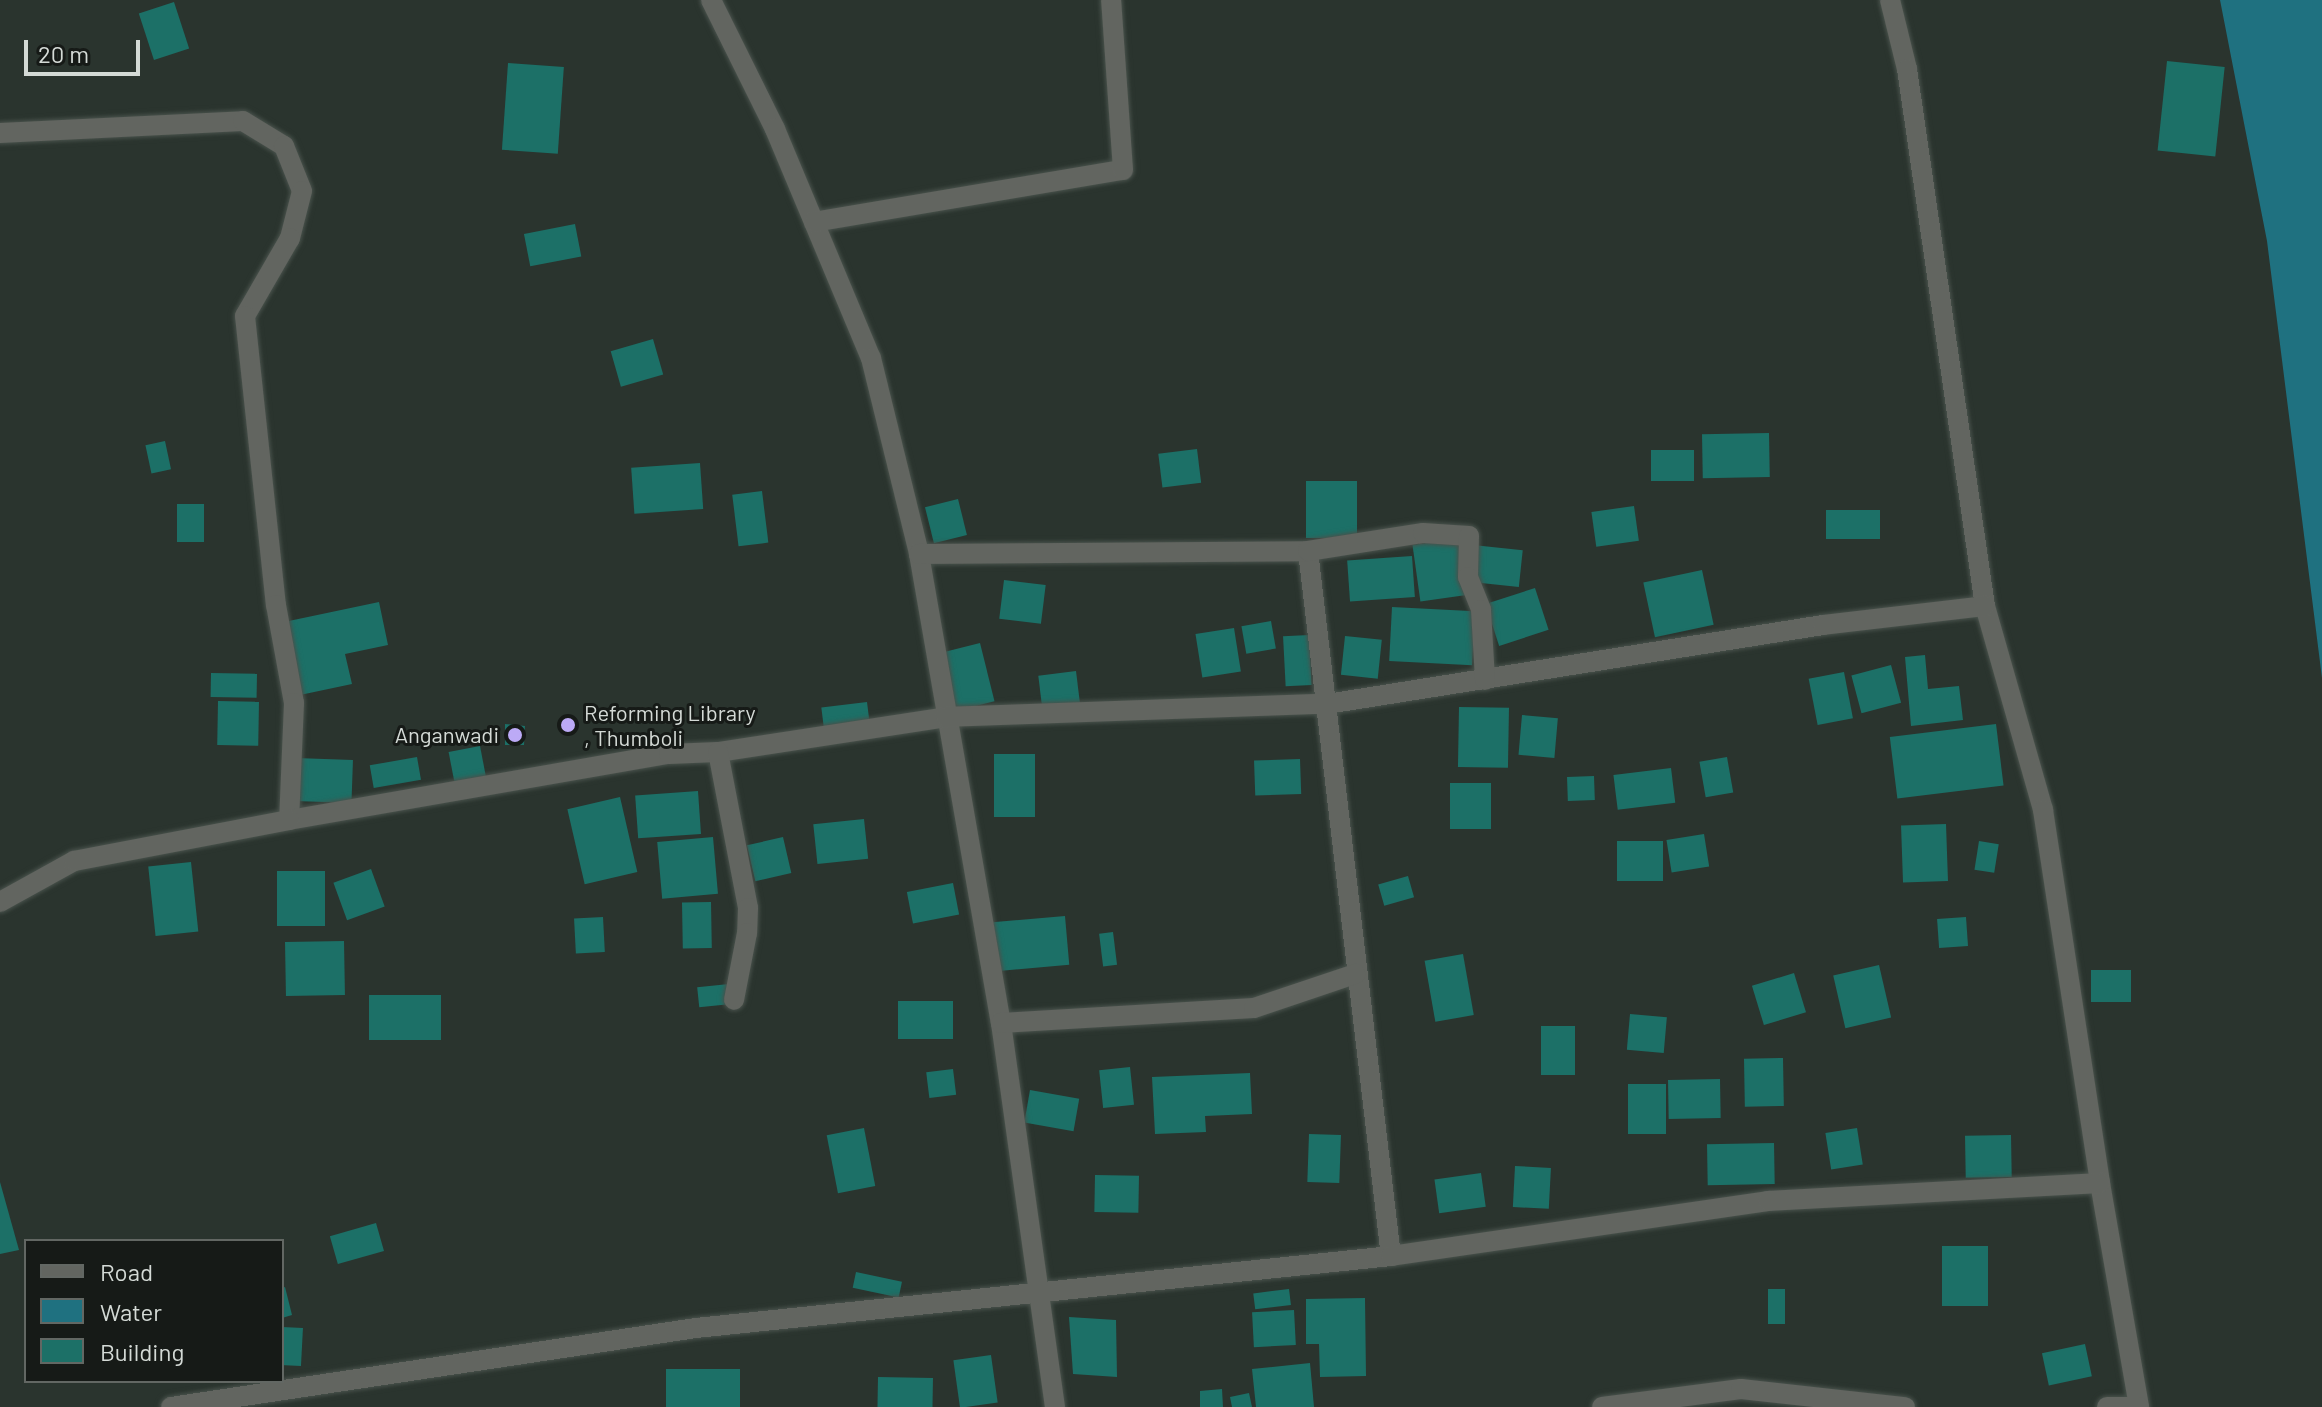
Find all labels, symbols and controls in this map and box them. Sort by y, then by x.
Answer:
scale bar [28,24,144,74]
text: 20 m [38,39,89,68]
place label: Reforming Library , Thumboli [584,699,756,750]
marker: Reforming Library , Thumboli [559,716,577,734]
place label: Anganwadi [395,722,499,748]
marker: Anganwadi [506,726,524,744]
legend [24,1239,284,1383]
text: Road [100,1257,153,1286]
text: Water [100,1297,162,1326]
text: Building [100,1337,184,1366]

